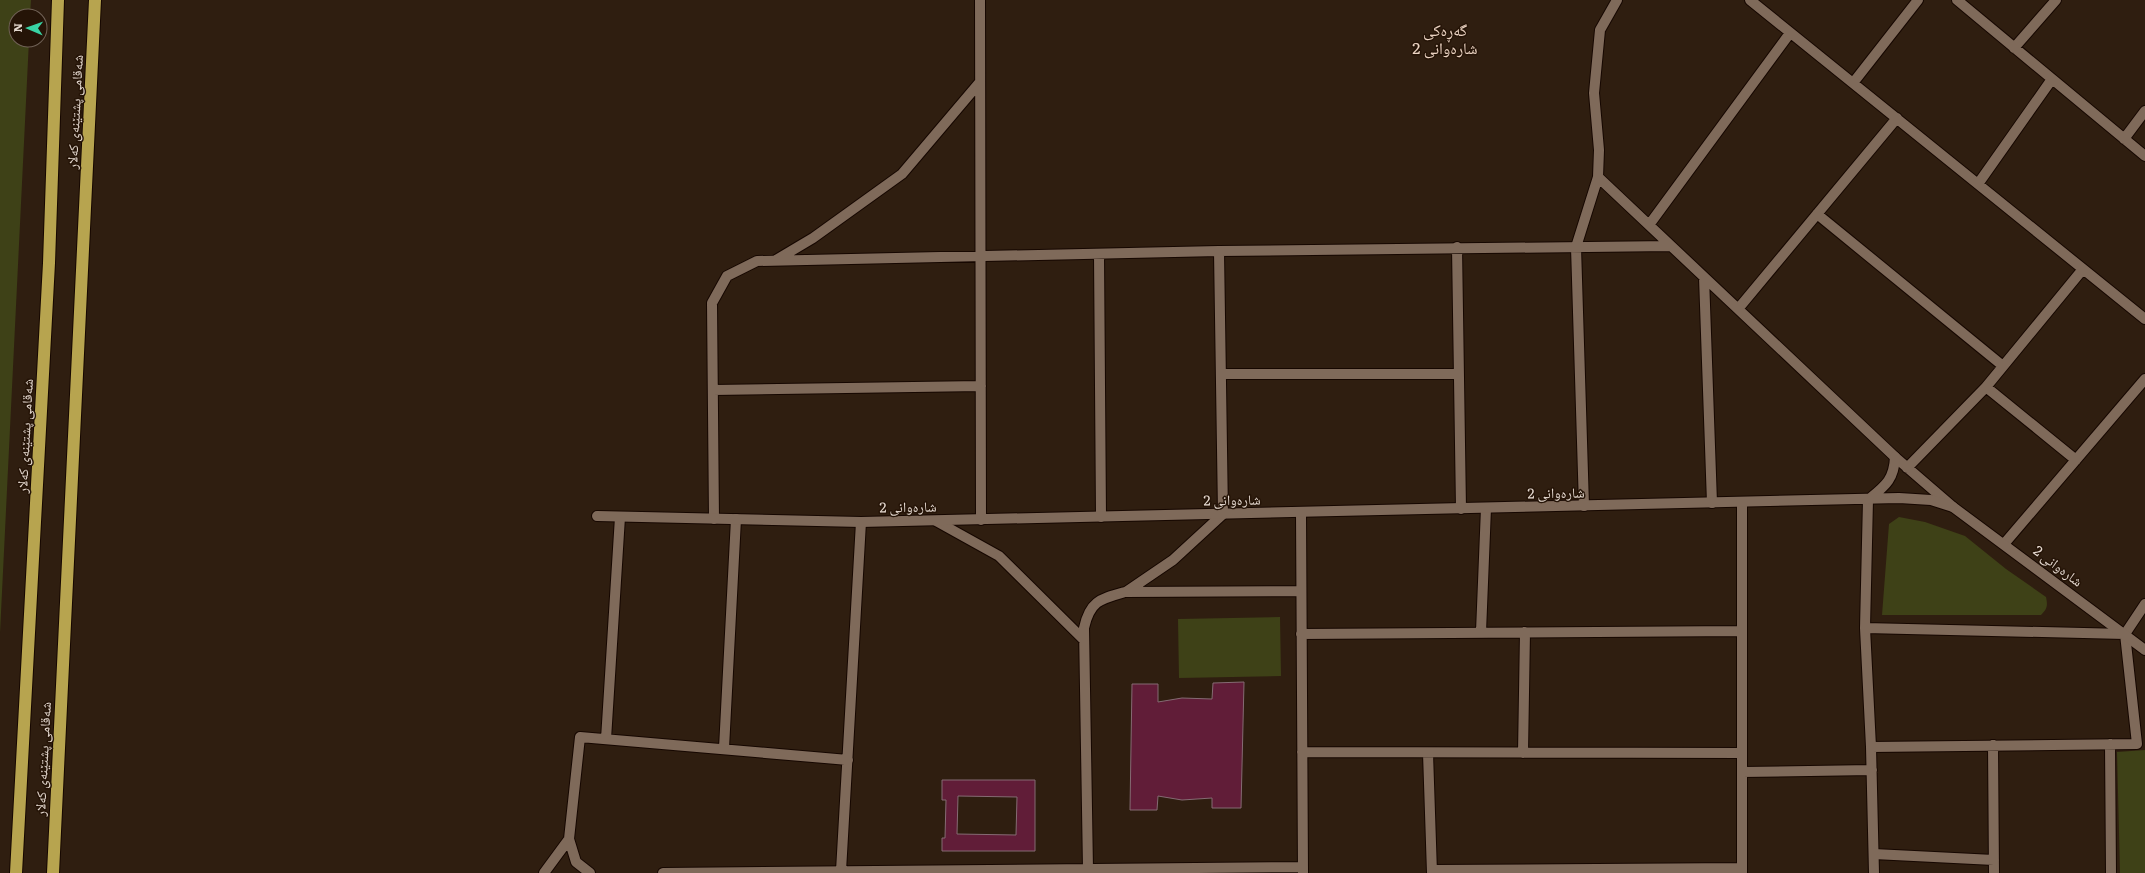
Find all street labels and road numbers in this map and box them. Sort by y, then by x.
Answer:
street label: شەقامی پشتێنەی کەلار [61,54,87,171]
street label: شەقامی پشتێنەی کەلار [11,378,37,495]
street label: شارەوانی 2 [1527,482,1585,502]
street label: شارەوانی 2 [1203,489,1261,509]
street label: شارەوانی 2 [879,496,937,516]
street label: شارەوانی 2 [2030,540,2087,590]
street label: شەقامی پشتێنەی کەلار [29,701,55,818]

